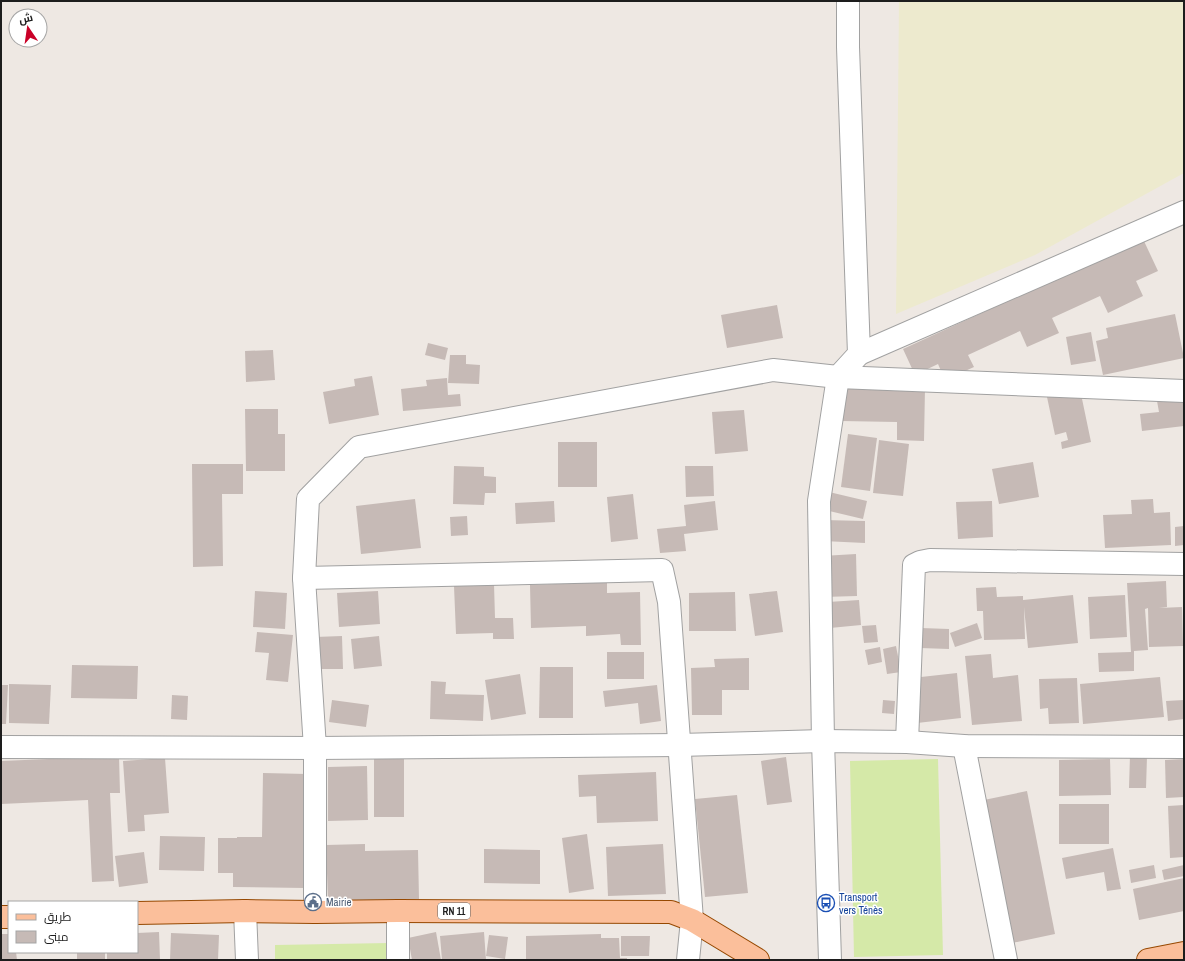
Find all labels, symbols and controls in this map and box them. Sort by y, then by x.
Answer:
north arrow [8,8,48,48]
text: ش [17,10,34,27]
place label: Transport vers Ténès [839,890,883,917]
public building icon: Mairie [303,892,323,912]
bus stop icon: Transport vers Ténès [816,893,836,913]
place label: Mairie [326,895,352,909]
legend [8,901,138,953]
road number: RN 11 [438,903,470,919]
text: طريق [44,909,72,925]
text: مبنى [44,929,69,945]

